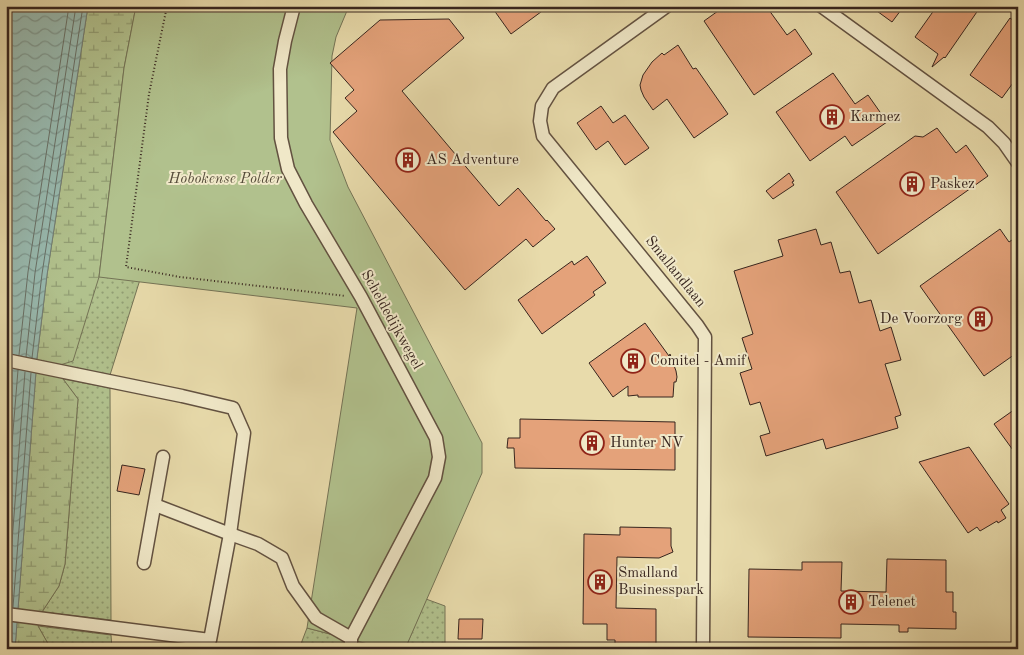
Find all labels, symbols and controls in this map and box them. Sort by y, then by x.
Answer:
building icon: Karmez [819,104,845,130]
place label: Karmez [850,110,900,125]
building icon: AS Adventure [395,147,421,173]
place label: AS Adventure [426,153,519,168]
building icon: Paskez [899,171,925,197]
park label: Hobokense Polder [167,172,282,187]
place label: Paskez [930,177,975,192]
street label: Smallandlaan [642,233,708,311]
street label: Scheldedijkwegel [358,268,424,372]
building icon: De Voorzorg [967,306,993,332]
place label: De Voorzorg [880,312,962,327]
building icon: Comitel - Amif [620,348,646,374]
place label: Comitel - Amif [650,354,747,369]
building icon: Hunter NV [579,430,605,456]
place label: Hunter NV [610,436,684,451]
place label: Smalland Businesspark [618,566,704,598]
building icon: Smalland Businesspark [587,569,613,595]
building icon: Telenet [838,589,864,615]
place label: Telenet [868,595,916,610]

